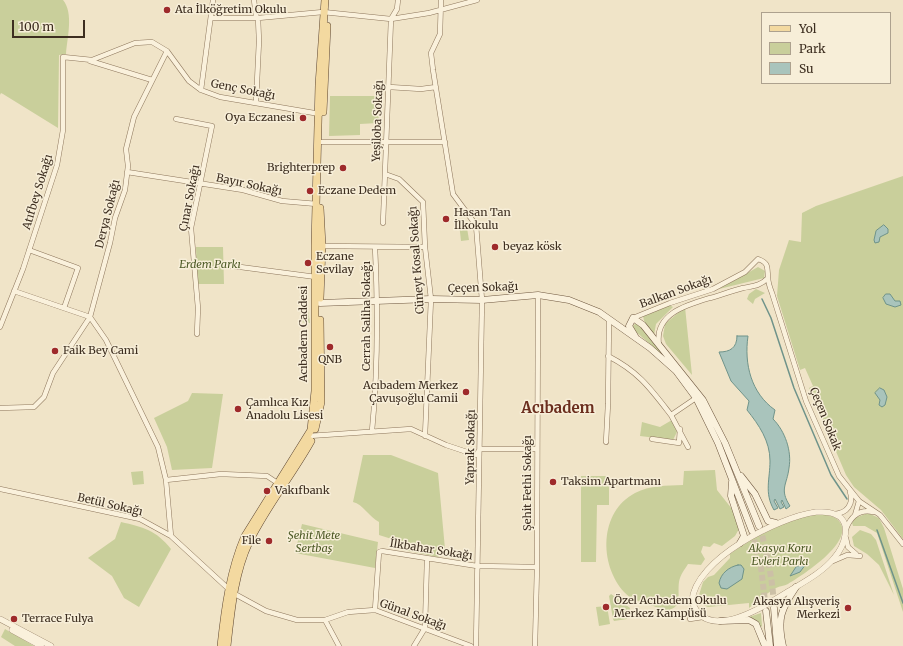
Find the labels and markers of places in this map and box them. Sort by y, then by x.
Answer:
place label: Ata İlköğretim Okulu [175,3,287,17]
marker: Ata İlköğretim Okulu [162,5,172,15]
place label: Oya Eczanesi [225,111,295,125]
marker: Oya Eczanesi [298,113,308,123]
place label: Brighterprep [267,161,335,175]
marker: Brighterprep [338,163,348,173]
place label: Eczane Dedem [318,184,396,198]
marker: Eczane Dedem [305,186,315,196]
place label: Hasan Tan İlkokulu [454,206,511,232]
marker: Hasan Tan İlkokulu [441,214,451,224]
place label: beyaz kösk [503,240,562,254]
marker: beyaz kösk [490,242,500,252]
place label: Eczane Sevilay [316,250,354,276]
marker: Eczane Sevilay [303,258,313,268]
marker: QNB [325,342,335,352]
place label: Faik Bey Cami [63,344,138,358]
marker: Faik Bey Cami [50,346,60,356]
place label: QNB [318,353,342,367]
place label: Acıbadem Merkez Çavuşoğlu Camii [363,379,458,405]
marker: Acıbadem Merkez Çavuşoğlu Camii [461,387,471,397]
place label: Çamlıca Kız Anadolu Lisesi [246,396,323,422]
marker: Çamlıca Kız Anadolu Lisesi [233,404,243,414]
place label: Taksim Apartmanı [561,475,661,489]
marker: Taksim Apartmanı [548,477,558,487]
place label: Vakıfbank [275,484,330,498]
marker: Vakıfbank [262,486,272,496]
place label: File [242,534,261,548]
marker: File [264,536,274,546]
place label: Özel Acıbadem Okulu Merkez Kampüsü [614,594,727,620]
place label: Akasya Alışveriş Merkezi [753,595,840,621]
marker: Özel Acıbadem Okulu Merkez Kampüsü [601,602,611,612]
marker: Akasya Alışveriş Merkezi [843,603,853,613]
place label: Terrace Fulya [22,612,93,626]
marker: Terrace Fulya [9,614,19,624]

